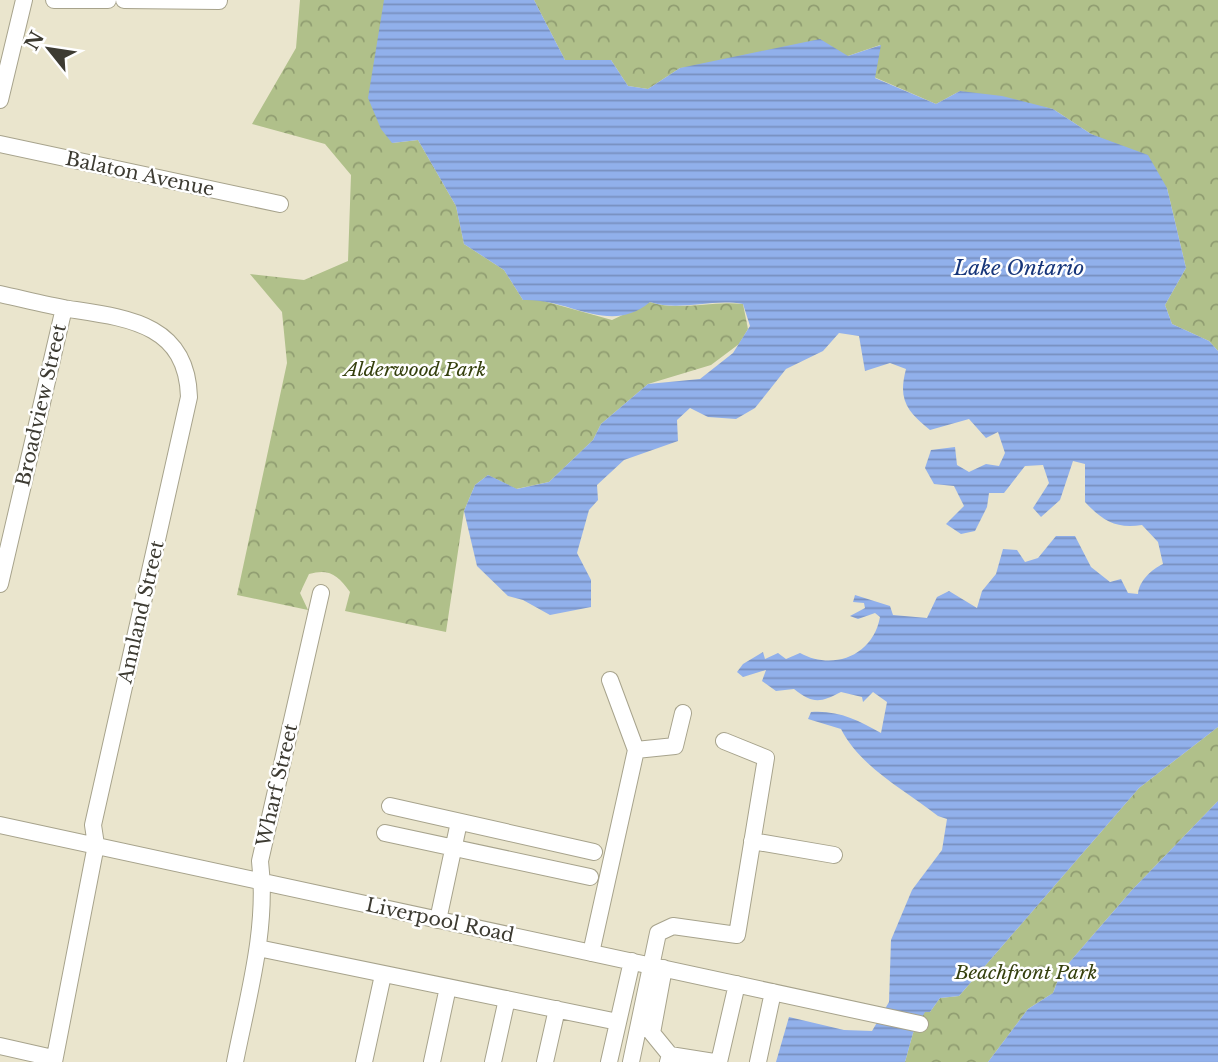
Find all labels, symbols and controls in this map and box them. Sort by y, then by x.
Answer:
north arrow [14,14,84,84]
text: N [20,27,49,54]
street label: Balaton Avenue [63,147,217,201]
water label: Lake Ontario [953,255,1084,281]
street label: Broadview Street [11,321,71,488]
park label: Alderwood Park [341,358,486,381]
street label: Annland Street [113,537,169,687]
street label: Wharf Street [251,720,303,850]
street label: Liverpool Road [364,893,517,947]
park label: Beachfront Park [954,961,1097,984]

